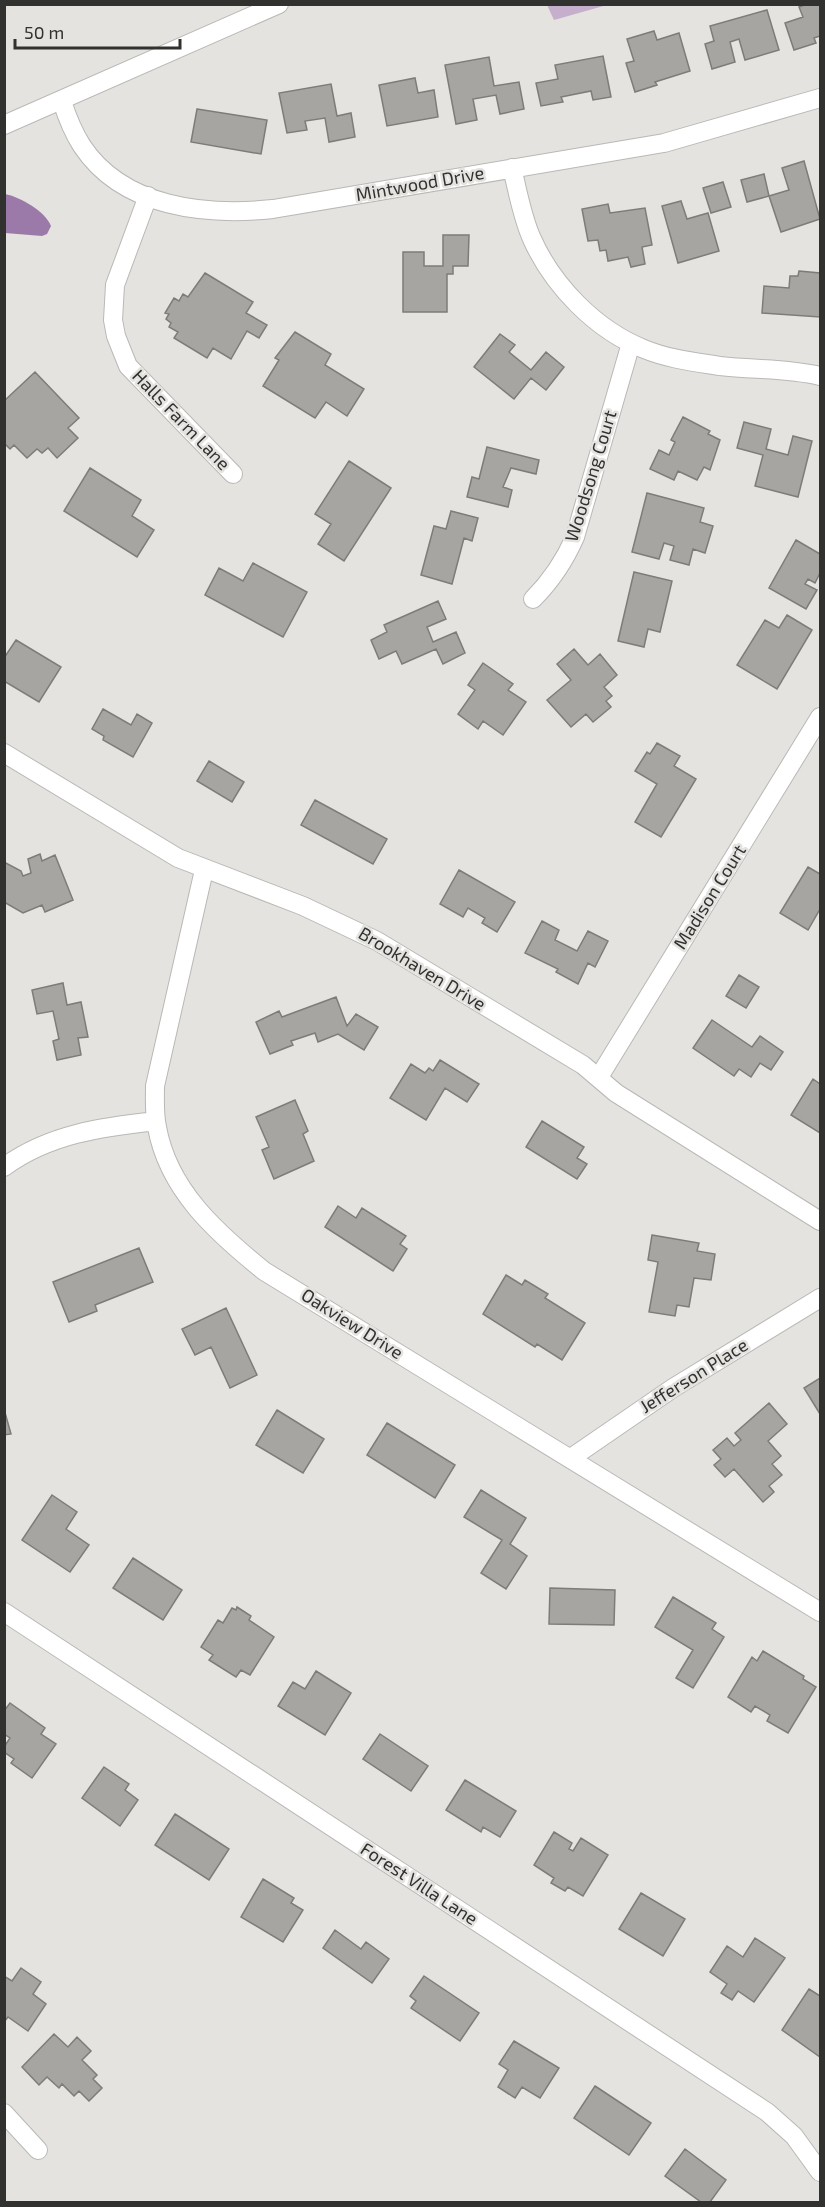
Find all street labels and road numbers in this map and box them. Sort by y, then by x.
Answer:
street label: Mintwood Drive [354,161,486,205]
street label: Halls Farm Lane [128,364,235,474]
street label: Woodsong Court [560,407,621,544]
street label: Madison Court [668,840,750,953]
street label: Brookhaven Drive [355,922,490,1015]
street label: Oakview Drive [298,1283,408,1363]
street label: Jefferson Place [635,1333,752,1417]
street label: Forest Villa Lane [357,1837,482,1929]

